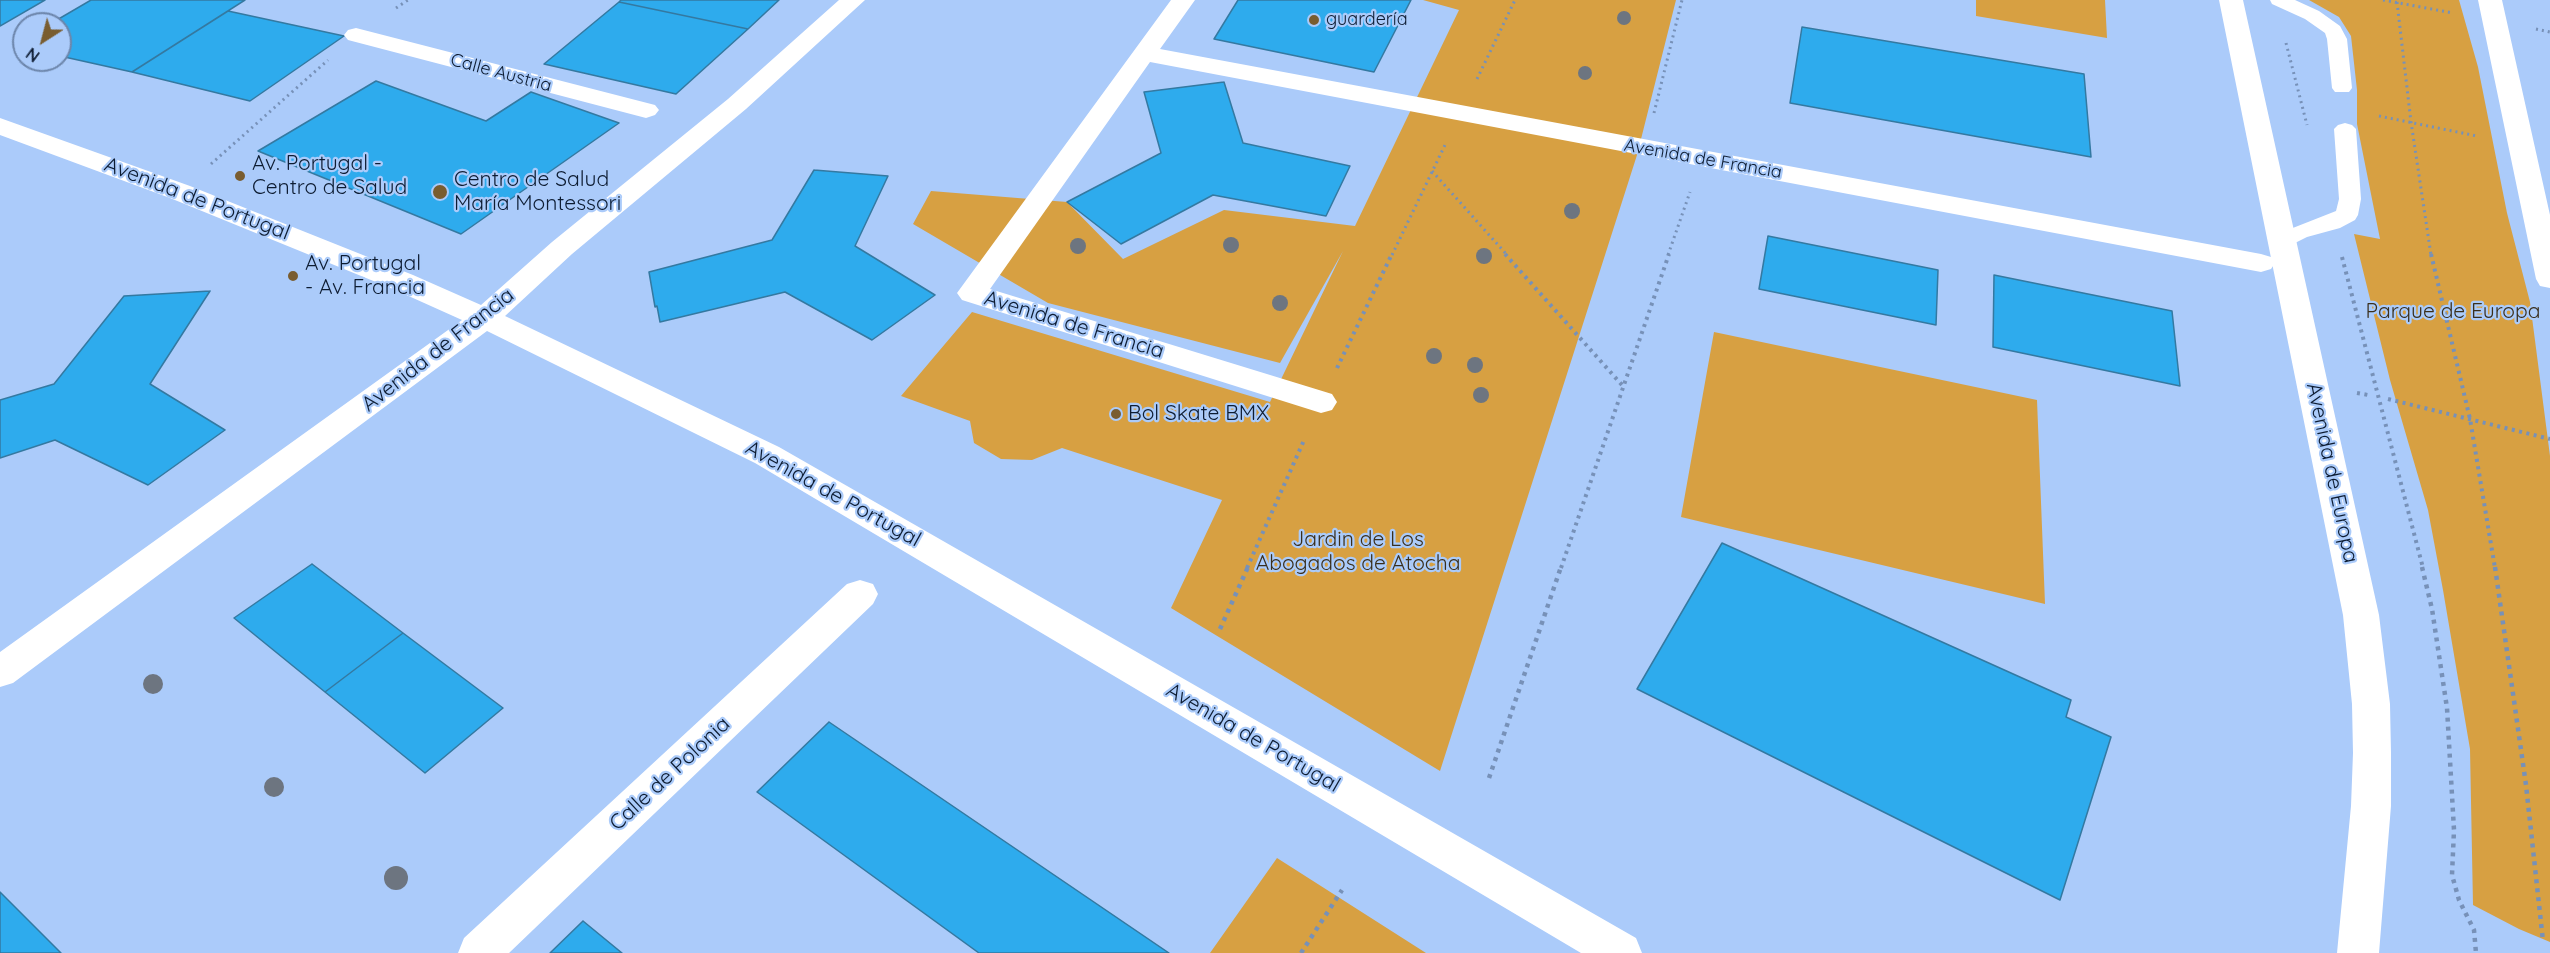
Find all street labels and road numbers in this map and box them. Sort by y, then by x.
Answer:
street label: Calle Austria [448,49,554,97]
street label: Avenida de Francia [1622,134,1784,184]
street label: Avenida de Portugal [101,152,293,246]
street label: Avenida de Francia [357,283,519,417]
street label: Avenida de Francia [981,286,1167,364]
street label: Avenida de Europa [2301,381,2363,565]
street label: Avenida de Portugal [741,435,925,553]
street label: Avenida de Portugal [1162,678,1344,798]
street label: Calle de Polonia [605,712,735,836]

